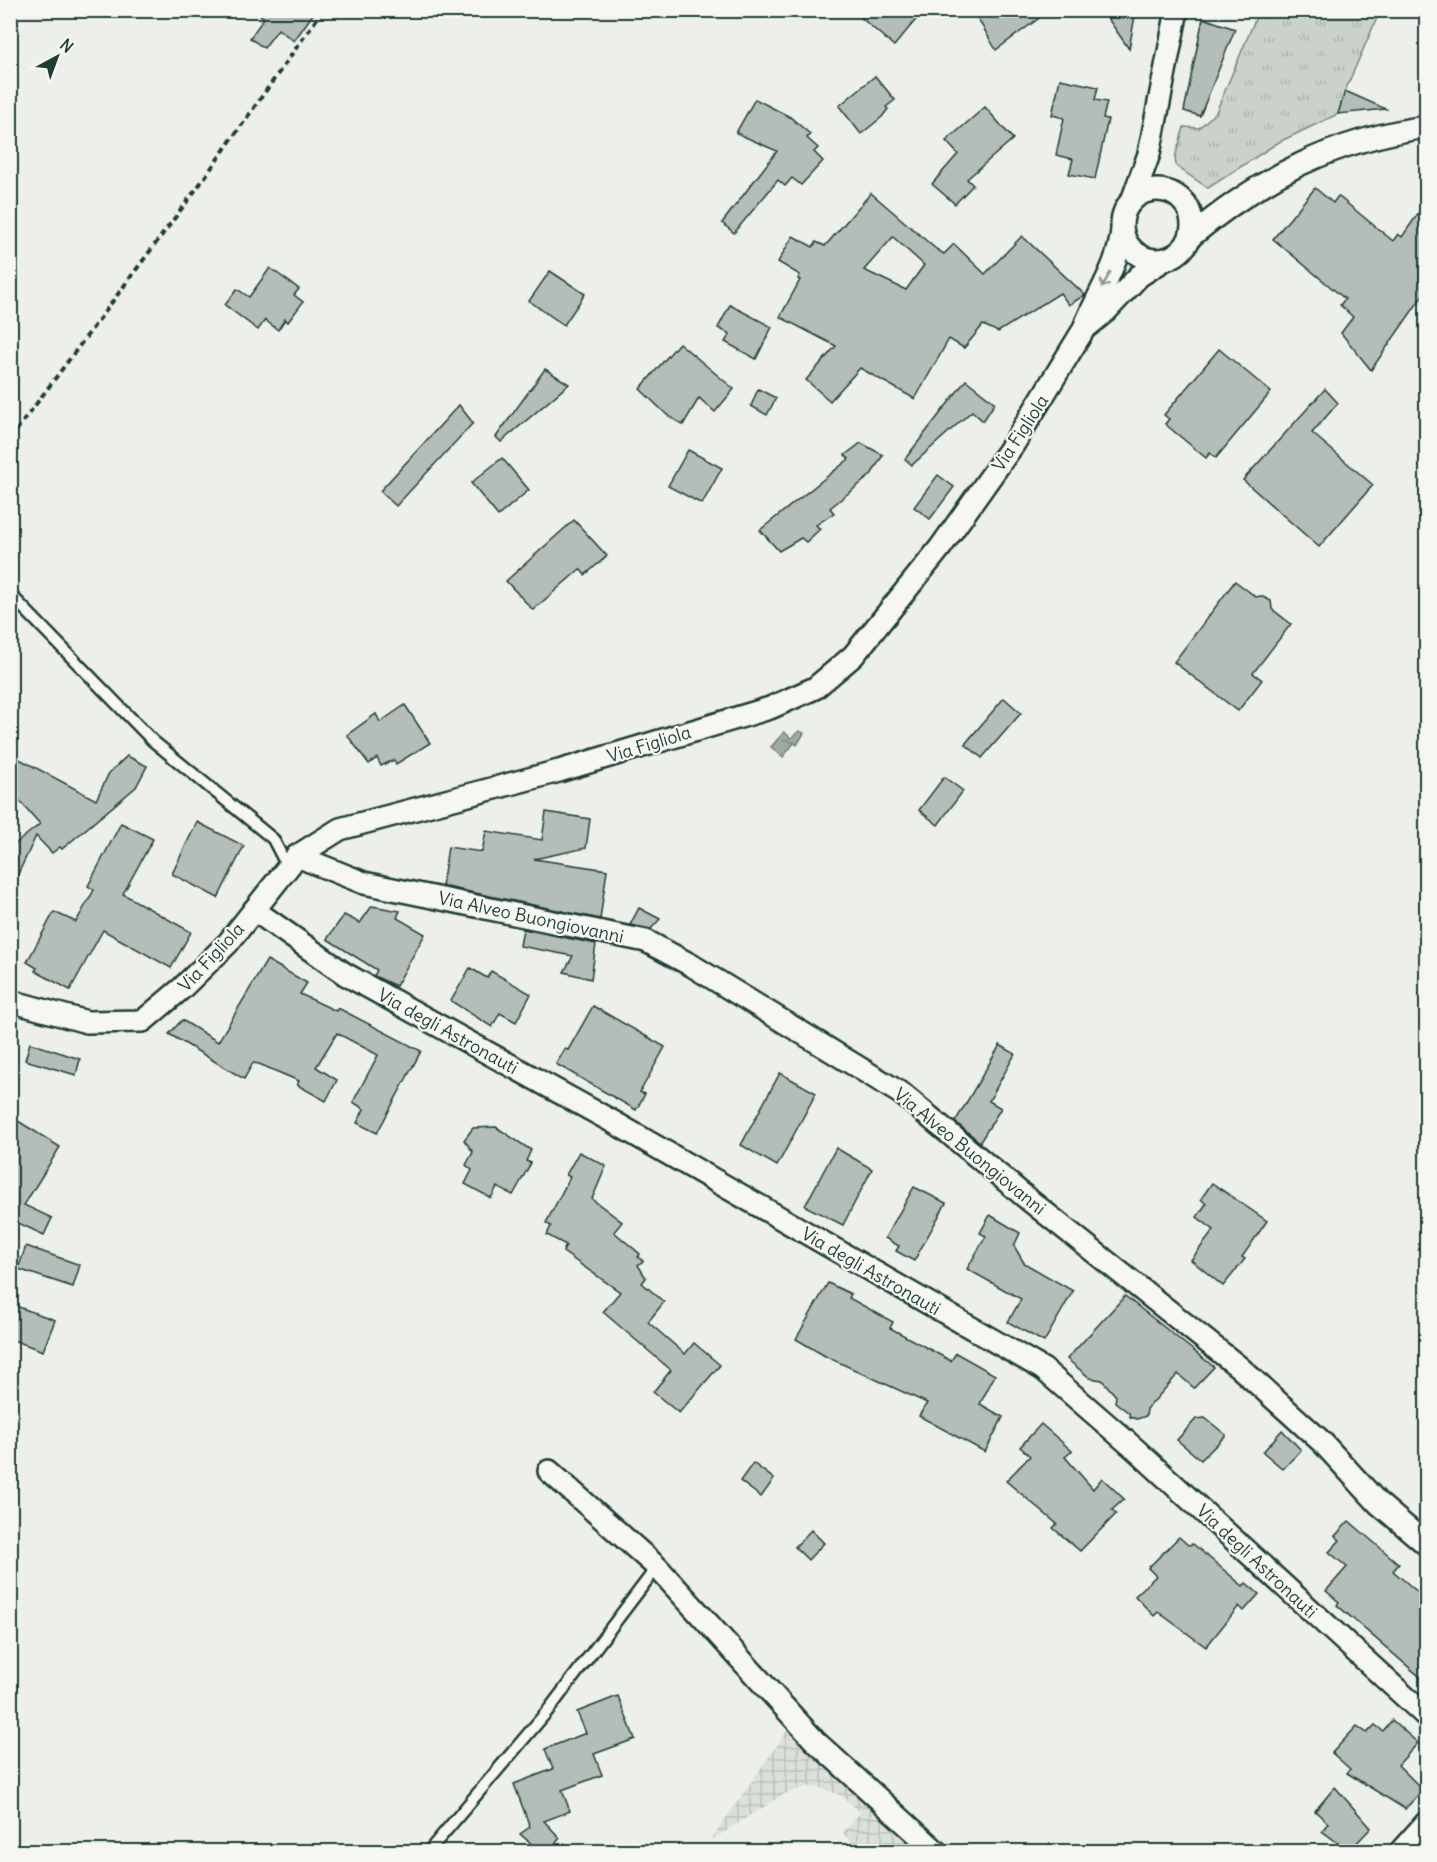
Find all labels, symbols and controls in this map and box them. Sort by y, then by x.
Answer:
north arrow [27,27,87,87]
text: N [56,35,78,57]
one-way arrow [1100,270,1111,288]
street label: Via Figliola [987,390,1053,476]
street label: Via Figliola [604,720,694,768]
street label: Via Alveo Buongiovanni [436,886,626,948]
street label: Via Figliola [173,917,249,997]
street label: Via degli Astronauti [374,983,522,1079]
street label: Via Alveo Buongiovanni [889,1083,1051,1219]
street label: Via degli Astronauti [797,1222,945,1320]
street label: Via degli Astronauti [1192,1499,1322,1623]

